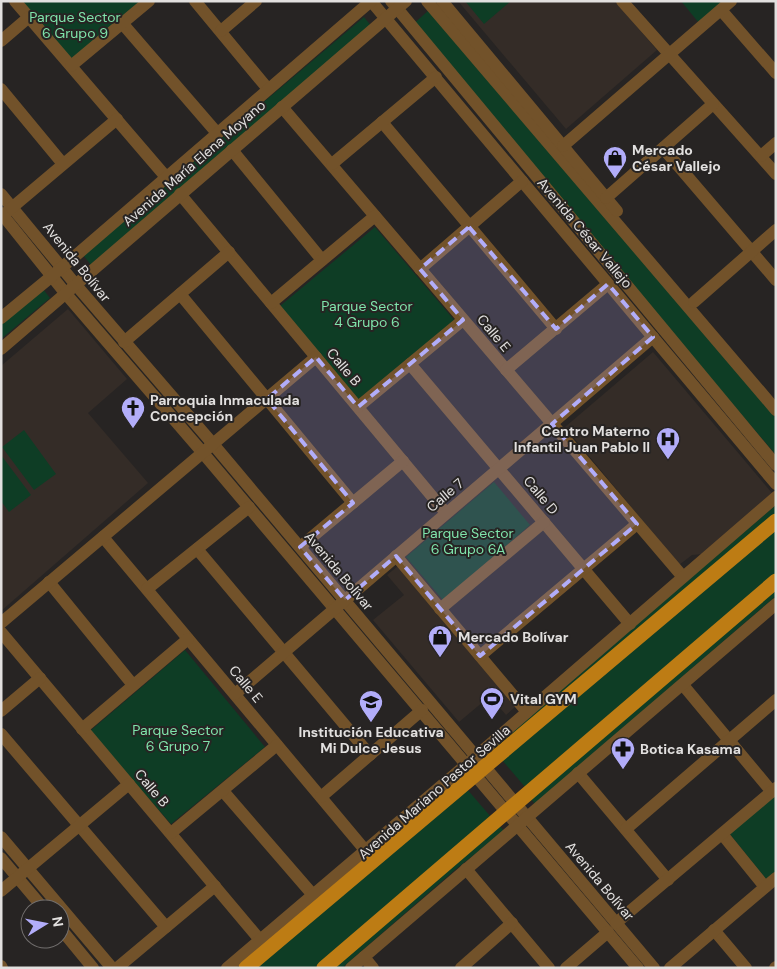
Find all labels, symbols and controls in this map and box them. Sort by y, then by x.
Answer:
park label: Parque Sector 6 Grupo 9 [29,8,121,42]
street label: Avenida María Elena Moyano [119,96,269,230]
place label: Mercado César Vallejo [632,141,721,175]
shop icon: Mercado César Vallejo [602,145,628,179]
street label: Avenida César Vallejo [534,174,636,292]
street label: Avenida Bolívar [39,218,115,306]
park label: Parque Sector 4 Grupo 6 [321,297,413,331]
street label: Calle E [473,311,515,356]
street label: Calle B [323,344,365,390]
place label: Parroquia Inmaculada Concepción [150,391,300,425]
church icon: Parroquia Inmaculada Concepción [120,395,146,429]
place label: Centro Materno Infantil Juan Pablo II [514,422,650,456]
hospital icon: Centro Materno Infantil Juan Pablo II [655,426,681,460]
street label: Calle D [520,472,562,518]
street label: Calle 7 [423,474,467,516]
park label: Parque Sector 6 Grupo 6A [422,524,514,558]
street label: Avenida Bolívar [301,528,377,614]
shop icon: Mercado Bolívar [427,624,453,658]
place label: Mercado Bolívar [458,628,569,646]
street label: Calle E [225,662,267,707]
sports icon: Vital GYM [479,686,505,720]
school or university icon: Institución Educativa Mi Dulce Jesus [358,689,384,723]
place label: Vital GYM [510,690,577,708]
park label: Parque Sector 6 Grupo 7 [132,721,224,755]
street label: Avenida Mariano Pastor Sevilla [354,721,514,863]
place label: Institución Educativa Mi Dulce Jesus [298,723,444,757]
pharmacy icon: Botica Kasama [610,736,636,770]
place label: Botica Kasama [640,740,741,758]
street label: Calle B [131,765,173,811]
street label: Avenida Bolívar [562,838,638,924]
north arrow [20,899,70,949]
text: N [48,915,68,928]

